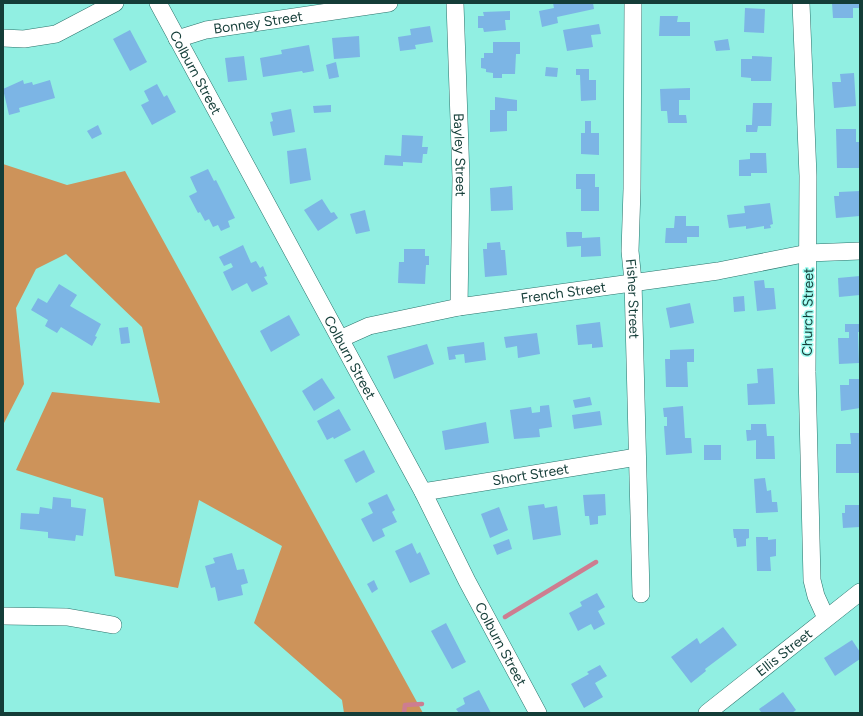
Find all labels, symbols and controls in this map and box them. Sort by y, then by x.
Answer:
street label: Bonney Street [212,7,304,37]
street label: Colburn Street [166,28,225,117]
street label: Bayley Street [450,113,470,197]
street label: Fisher Street [622,258,643,339]
street label: Church Street [799,268,817,356]
street label: French Street [520,278,607,307]
street label: Colburn Street [320,313,380,402]
street label: Short Street [491,460,570,489]
street label: Colburn Street [471,599,530,689]
street label: Ellis Street [752,625,815,680]

